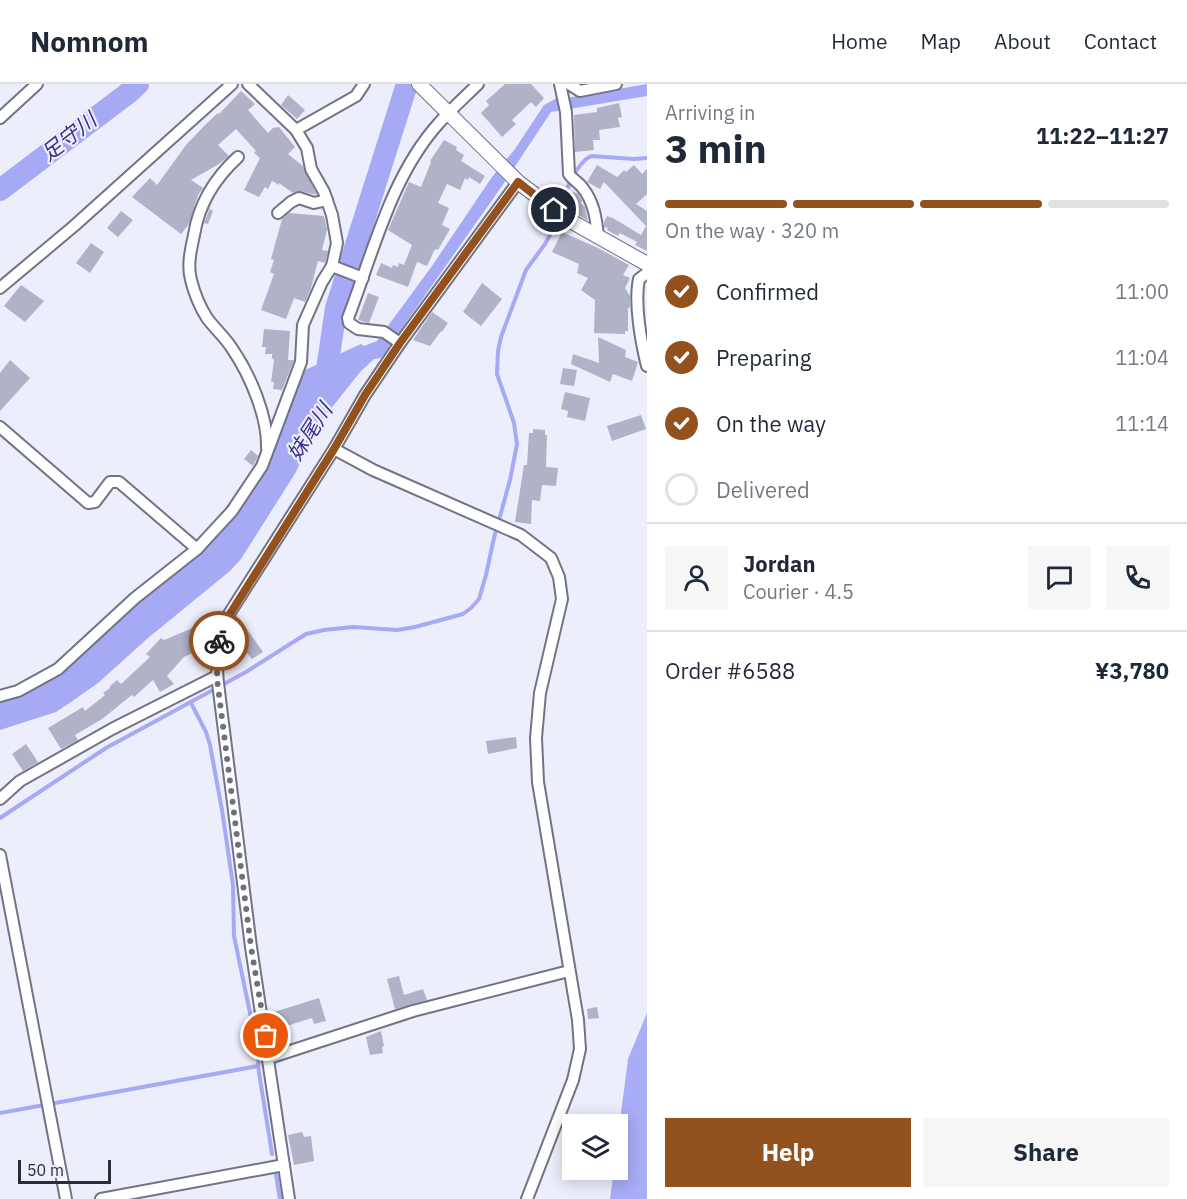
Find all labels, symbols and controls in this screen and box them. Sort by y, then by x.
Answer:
text: Nomnom [30,23,149,60]
text: Home [831,27,888,55]
text: Map [921,27,961,55]
text: About [994,27,1051,55]
text: Contact [1084,27,1157,55]
text: Arriving in [665,99,755,126]
water label: 足守川 [35,105,103,167]
text: 11:22–11:27 [1036,121,1169,150]
text: 3 min [665,123,767,174]
pin [528,184,579,235]
icon: home [537,193,570,226]
text: On the way · 320 m [665,217,839,244]
icon: check [665,275,698,308]
text: Confirmed [716,277,819,306]
text: 11:00 [1115,278,1169,305]
icon: check [665,341,698,374]
text: Preparing [716,343,811,372]
text: 11:04 [1115,344,1169,371]
water label: 妹尾川 [280,396,339,465]
icon: check [665,407,698,440]
text: On the way [716,409,826,438]
text: 11:14 [1115,410,1169,437]
text: Delivered [716,475,810,504]
button: person [665,546,728,609]
button: chat [1028,546,1091,609]
button: phone [1106,546,1169,609]
text: Jordan [743,549,816,578]
text: Courier · 4.5 [743,578,854,605]
courier [189,611,249,671]
icon: bike [203,625,236,658]
text: Order #6588 [665,656,795,685]
text: ¥3,780 [1095,656,1169,685]
pin [240,1010,291,1061]
icon: bag [249,1019,282,1052]
map controls [562,1114,628,1180]
button: layers [562,1114,628,1180]
button: Help [665,1118,911,1187]
button: Share [923,1118,1169,1187]
scale bar [18,1157,111,1184]
text: 50 m [27,1160,64,1180]

